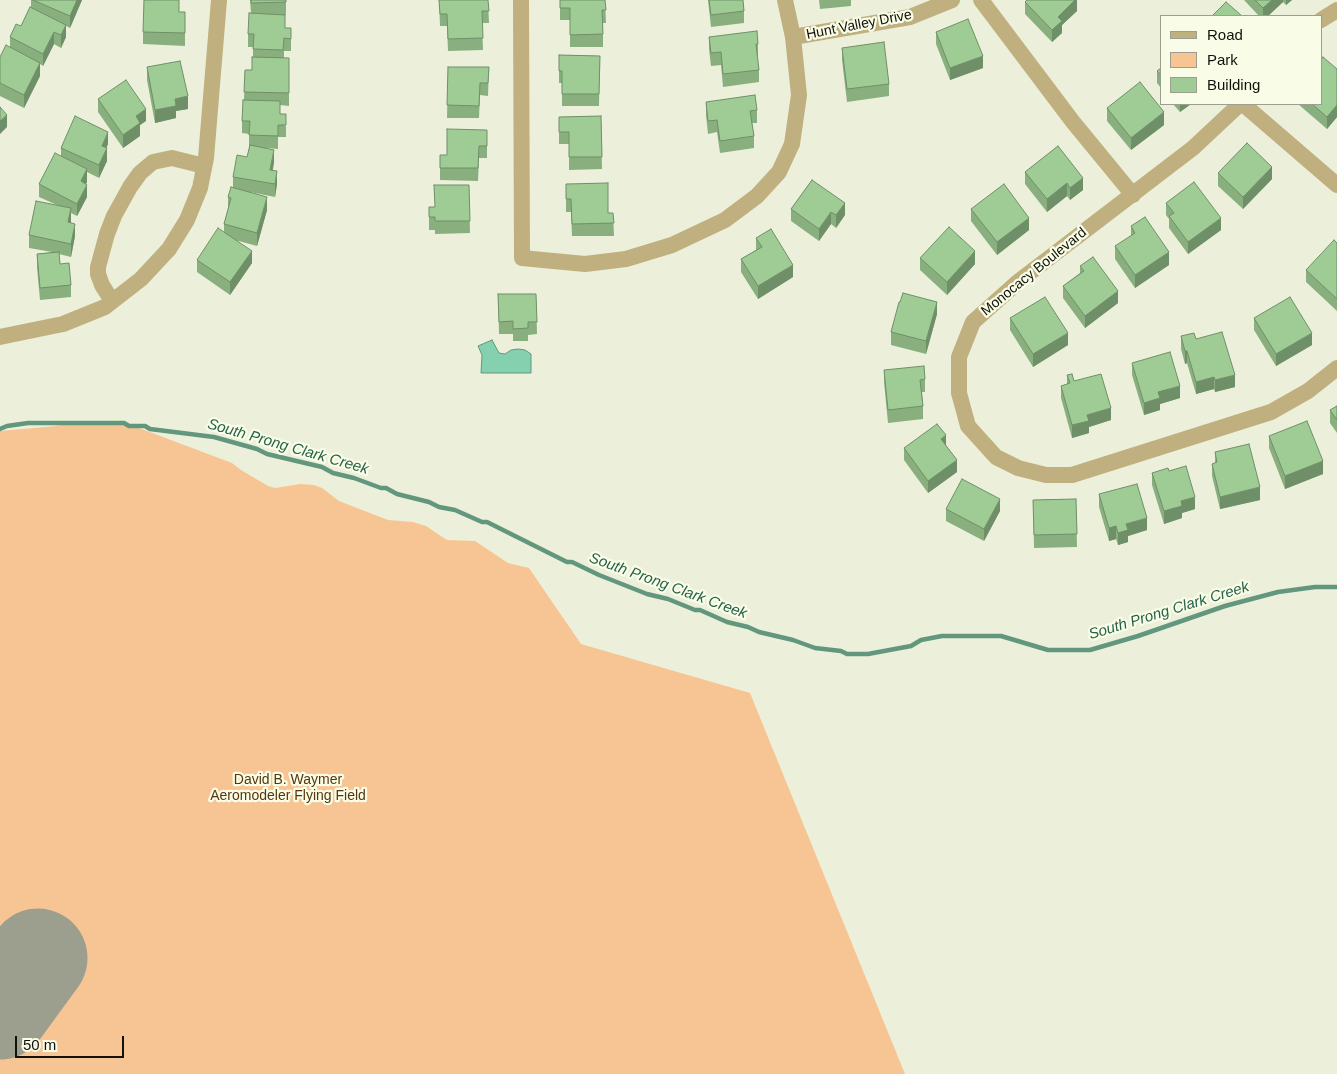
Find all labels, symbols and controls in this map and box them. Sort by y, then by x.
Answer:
street label: Hunt Valley Drive [805,7,913,43]
legend [1160,15,1322,105]
text: Road [1207,26,1243,43]
text: Park [1207,51,1238,68]
text: Building [1207,76,1260,93]
street label: Monocacy Boulevard [978,224,1090,320]
water label: South Prong Clark Creek [205,415,371,479]
water label: South Prong Clark Creek [587,549,749,623]
water label: South Prong Clark Creek [1087,578,1251,644]
park label: David B. Waymer Aeromodeler Flying Field [210,772,366,804]
scale bar [18,1026,126,1058]
text: 50 m [23,1036,56,1053]

